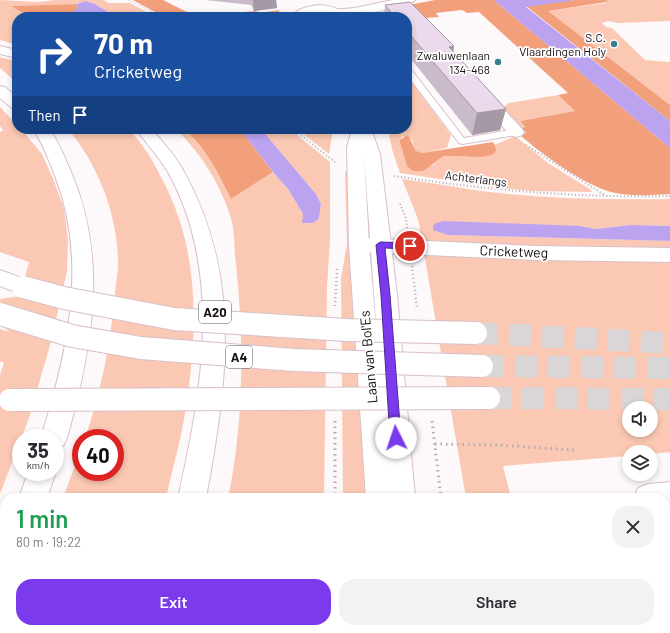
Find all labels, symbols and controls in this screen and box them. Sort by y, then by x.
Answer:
text: 70 m [94,26,153,60]
icon: right [28,28,80,80]
place label: S.C. Vlaardingen Holy [519,30,606,58]
marker: S.C. Vlaardingen Holy [609,39,619,49]
place label: Zwaluwenlaan 134-468 [417,48,490,76]
marker: Zwaluwenlaan 134-468 [493,57,503,67]
text: Cricketweg [94,60,182,82]
icon: arrive [69,104,91,126]
text: Then [28,106,61,124]
street label: Achterlangs [444,167,508,189]
pin [393,229,427,263]
icon: arrive [399,235,421,257]
street label: Cricketweg [479,241,549,261]
road number: A20 [199,301,231,323]
street label: Laan van Bol'Es [355,310,381,404]
road number: A4 [226,346,252,368]
map controls [622,401,658,481]
button: sound [622,401,658,437]
position arrow [375,417,417,459]
speed limit sign: 40 [72,429,124,481]
text: 35 [27,438,49,462]
button: layers [622,445,658,481]
text: km/h [27,459,49,471]
text: 1 min [16,504,68,533]
button: close [612,506,654,548]
text: 80 m · 19:22 [16,534,81,550]
button: Exit [16,579,331,625]
button: Share [339,579,654,625]

